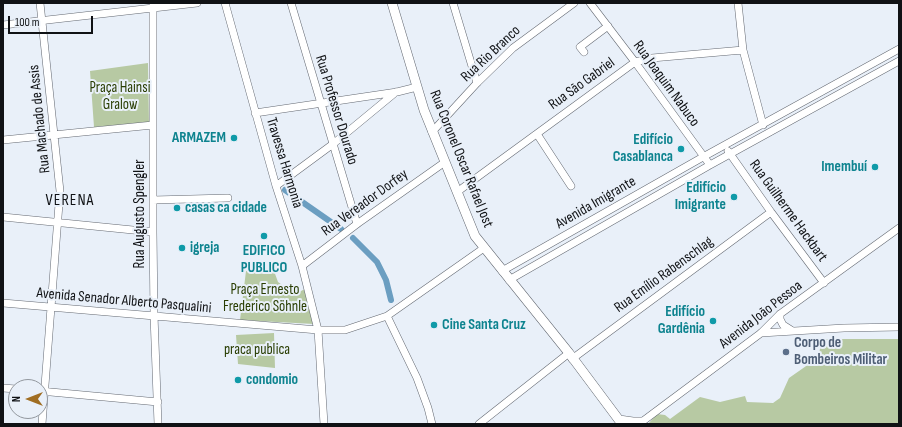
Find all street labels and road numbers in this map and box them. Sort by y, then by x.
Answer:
street label: Rua Rio Branco [458,22,524,86]
street label: Rua Joaquim Nabuco [629,38,703,130]
street label: Rua Professor Dourado [311,53,361,167]
street label: Rua São Gabriel [545,54,619,114]
street label: Rua Machado de Assis [25,64,55,174]
street label: Rua Coronel Oscar Rafael Jost [425,88,497,230]
street label: Travessa Harmonia [262,116,306,210]
street label: Rua Guilherme Hackbart [745,156,831,266]
street label: Rua Augusto Spengler [131,160,149,268]
street label: Rua Vereador Dorfey [318,166,412,240]
street label: Avenida Imigrante [553,173,639,233]
street label: Rua Emílio Rabenschlag [611,233,717,317]
street label: Avenida João Pessoa [716,277,806,353]
street label: Avenida Senador Alberto Pasqualini [36,284,212,318]

